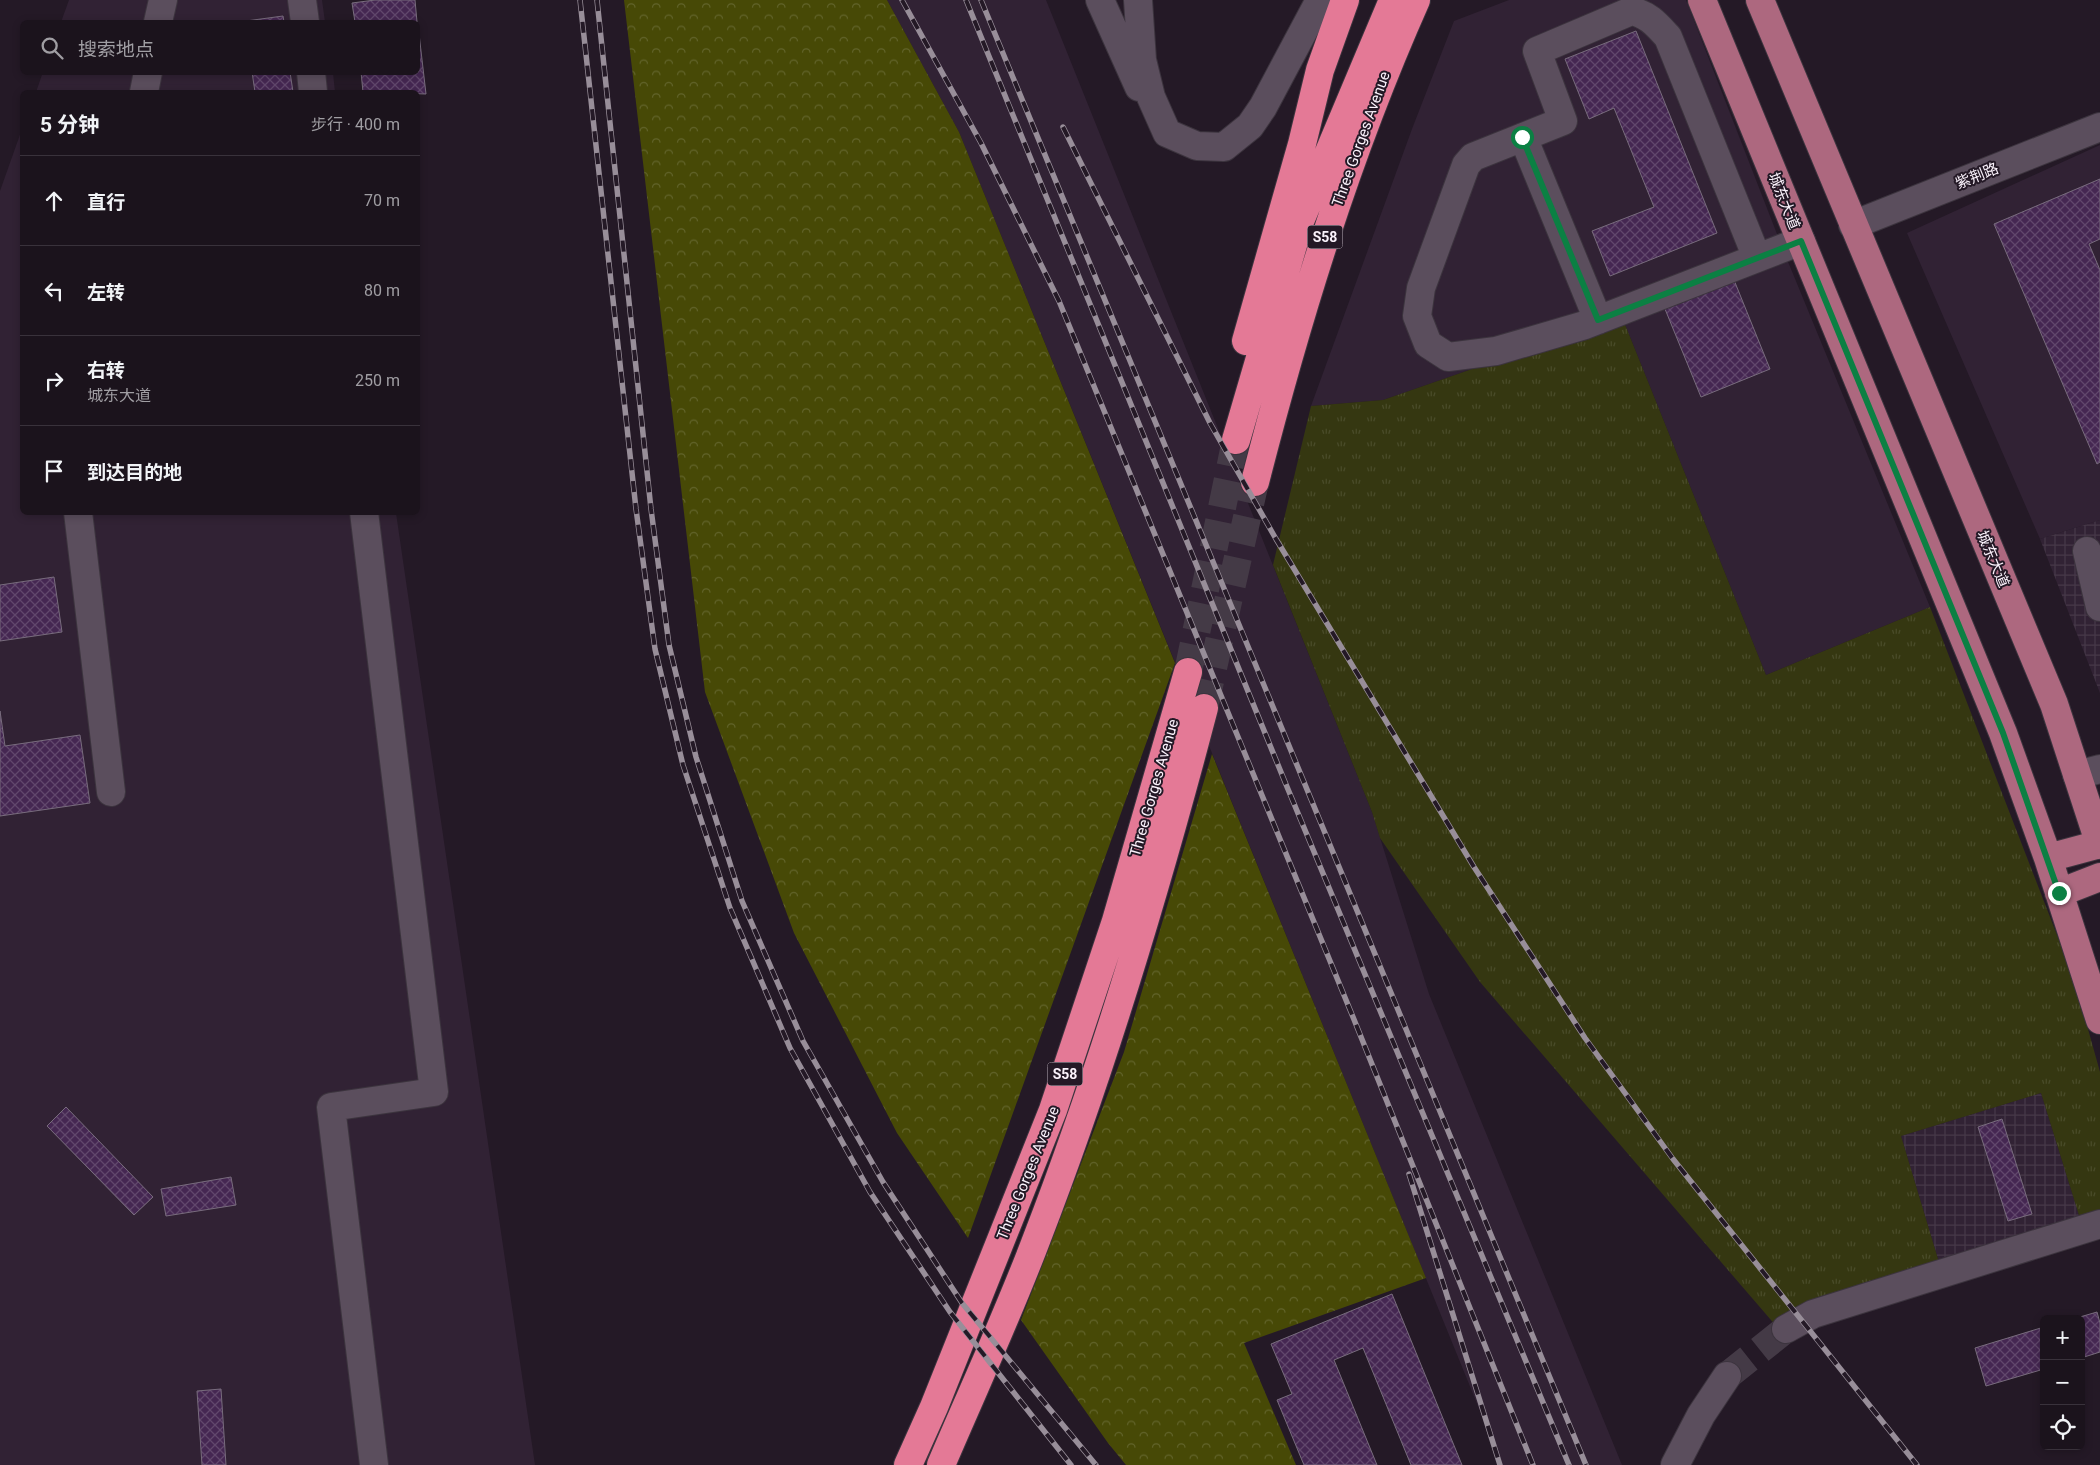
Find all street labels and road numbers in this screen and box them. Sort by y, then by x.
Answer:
street label: Three Gorges Avenue [1328,69,1394,209]
street label: 紫荆路 [1953,159,2001,193]
street label: 城东大道 [1764,170,1804,232]
road number: S58 [1308,226,1342,248]
street label: 城东大道 [1973,528,2013,590]
street label: Three Gorges Avenue [1126,717,1182,859]
road number: S58 [1048,1062,1082,1086]
street label: Three Gorges Avenue [993,1104,1063,1242]

